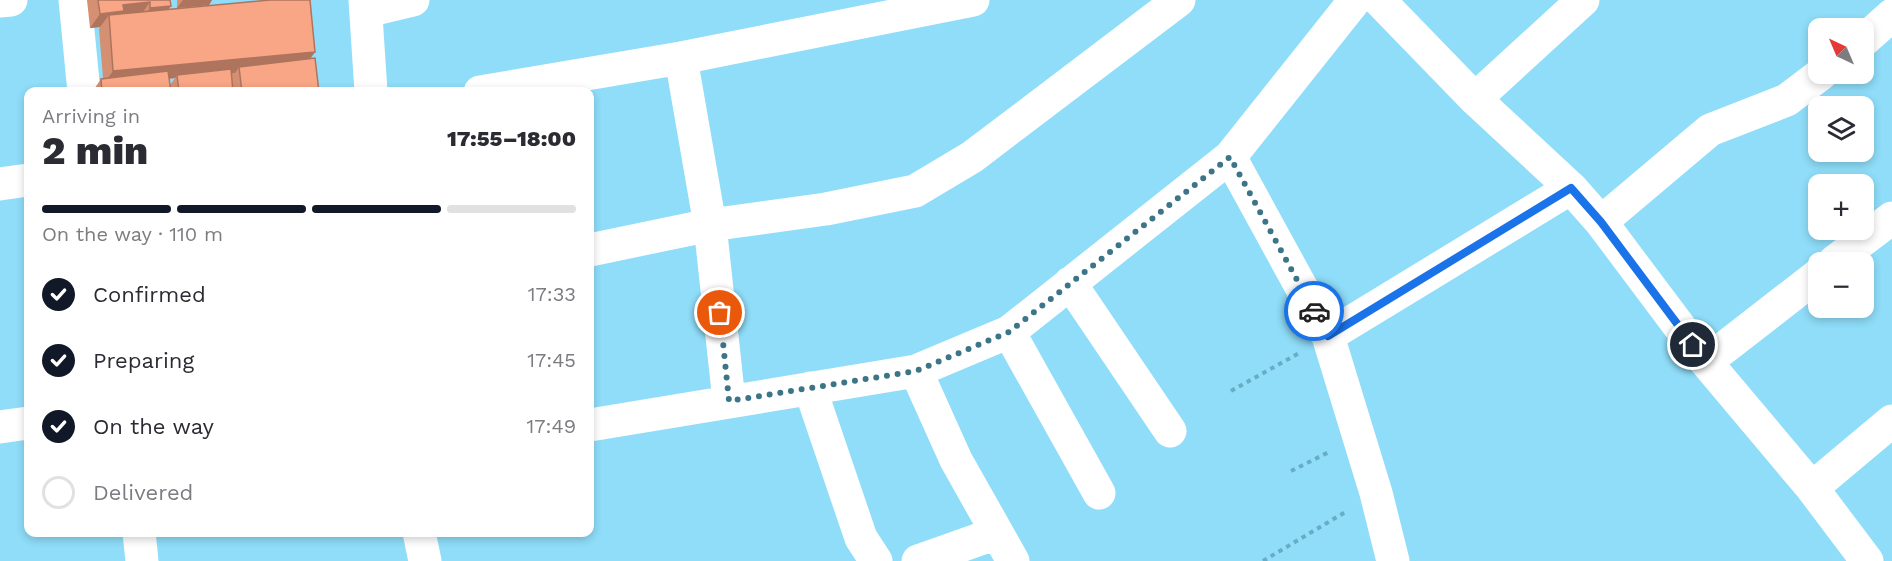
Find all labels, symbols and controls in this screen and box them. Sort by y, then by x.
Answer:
north arrow [1808,18,1874,84]
map controls [1808,18,1874,318]
button: layers [1808,96,1874,162]
text: Arriving in [42,104,140,128]
text: 17:55–18:00 [447,126,576,151]
text: 2 min [42,128,148,173]
button: + [1808,174,1874,240]
text: On the way · 110 m [42,222,223,246]
button: − [1808,252,1874,318]
icon: check [42,278,75,311]
courier [1284,281,1344,341]
text: Confirmed [93,282,206,307]
text: 17:33 [528,282,576,306]
pin [694,287,745,338]
icon: car [1298,295,1331,328]
icon: bag [703,296,736,329]
pin [1667,319,1718,370]
icon: home [1676,328,1709,361]
icon: check [42,344,75,377]
text: Preparing [93,348,194,373]
text: 17:45 [527,348,576,372]
icon: check [42,410,75,443]
text: On the way [93,414,214,439]
text: 17:49 [527,414,576,438]
text: Delivered [93,480,193,505]

